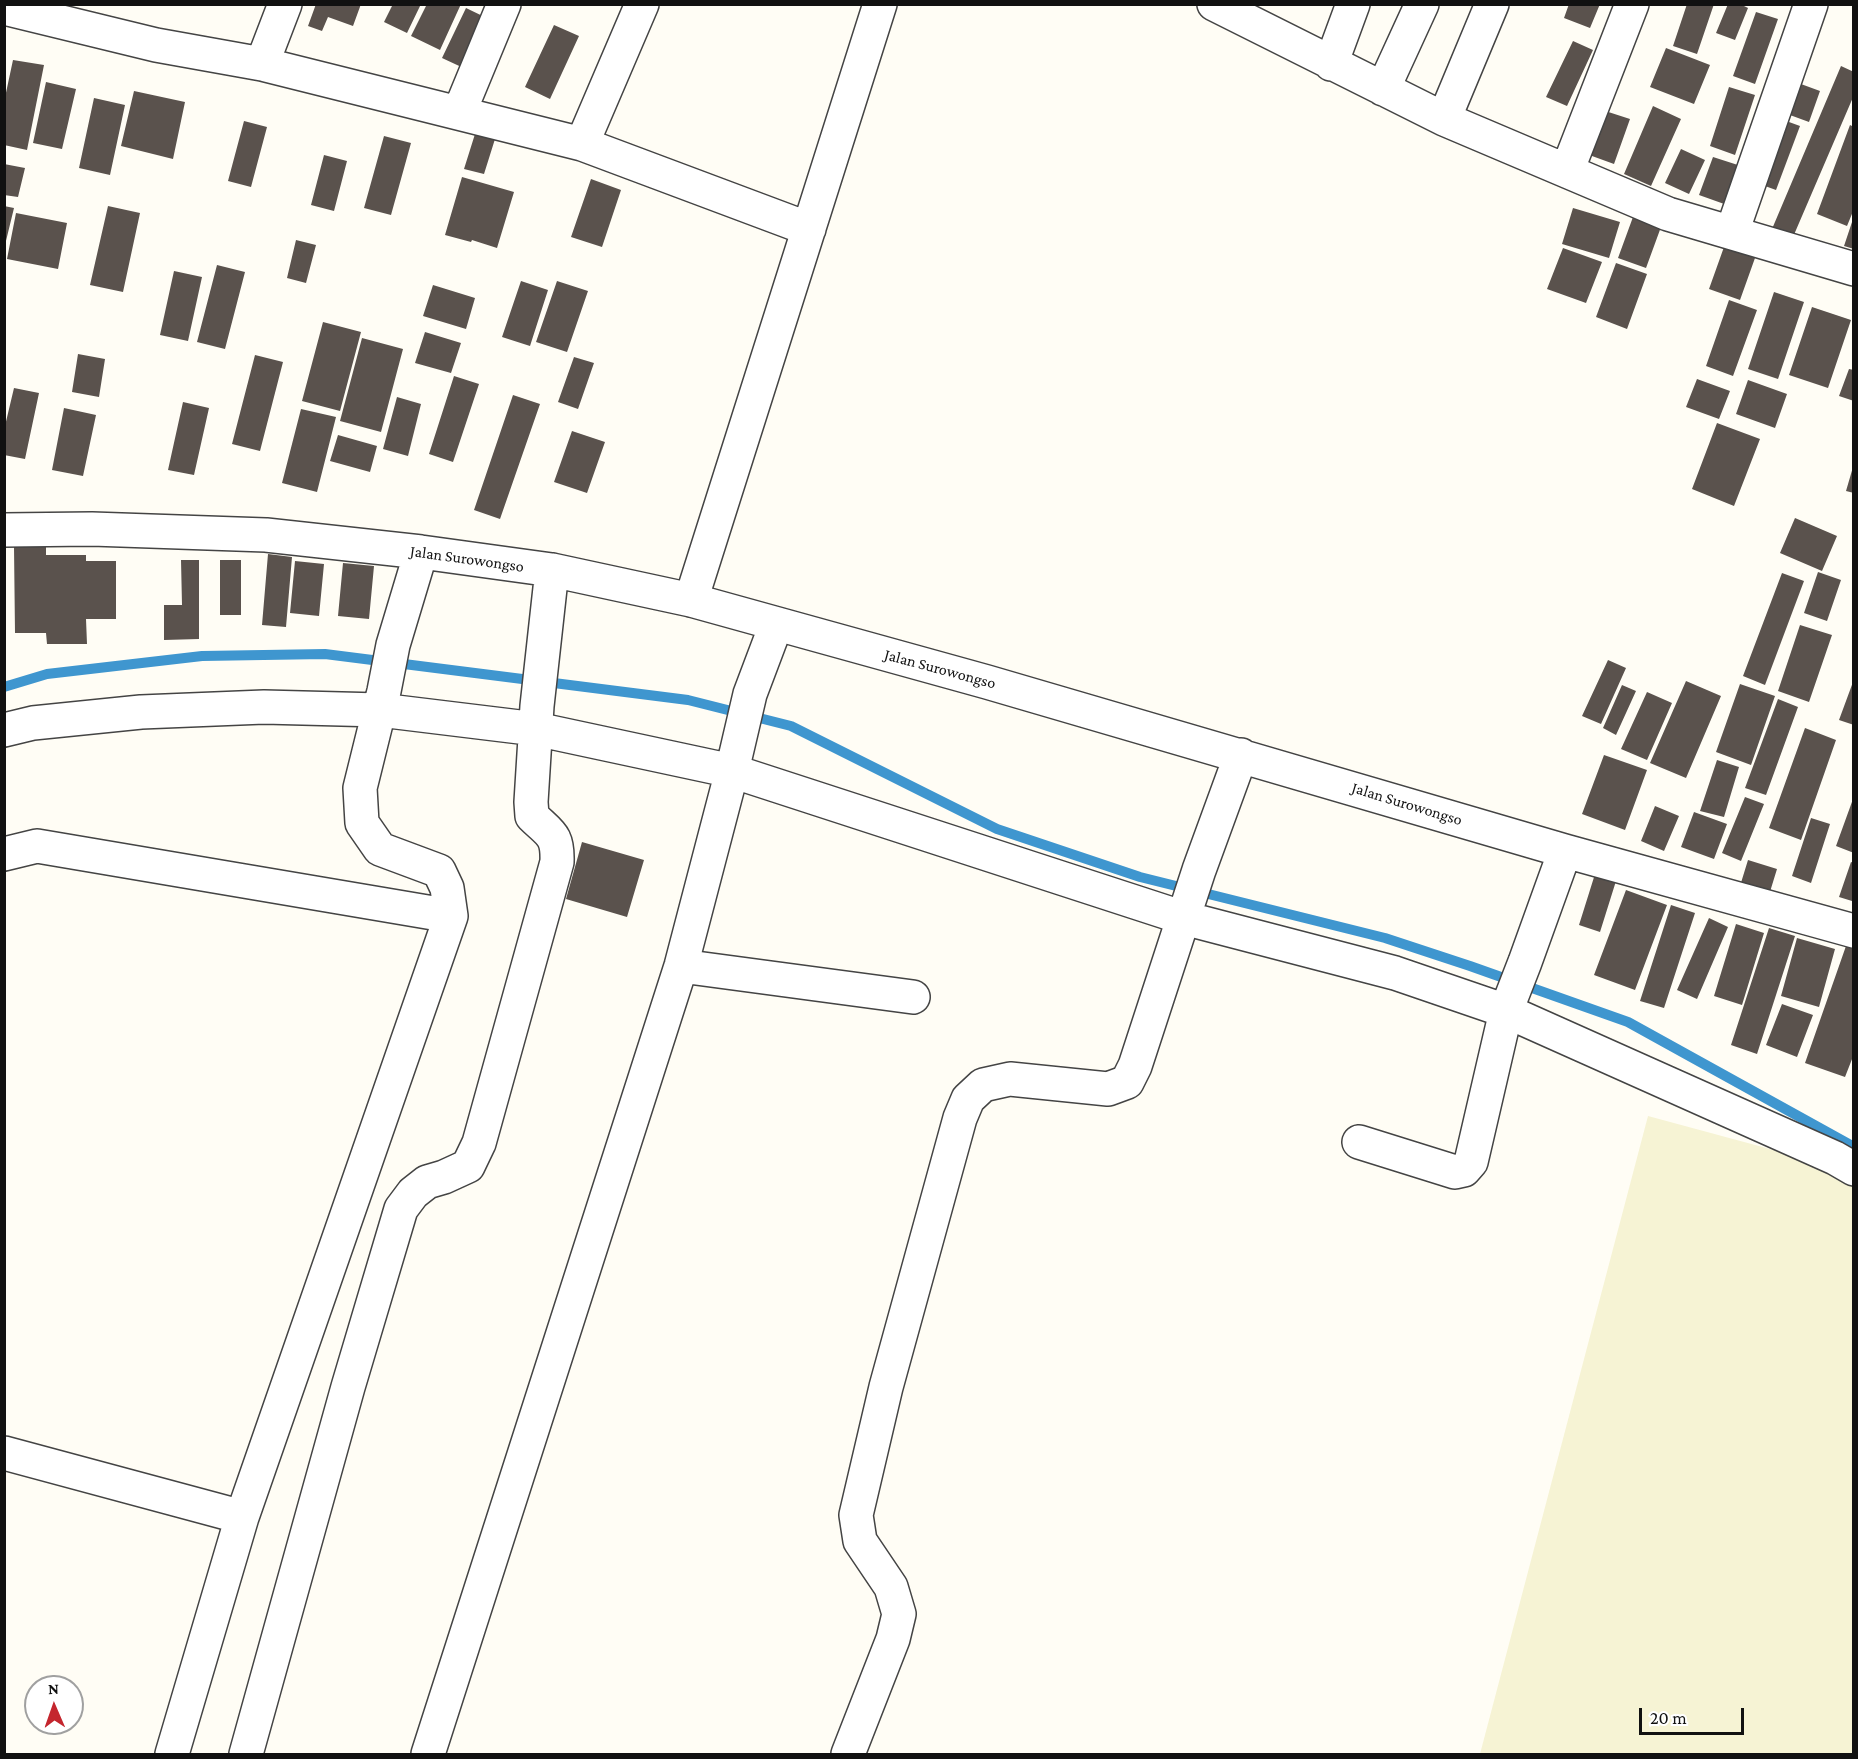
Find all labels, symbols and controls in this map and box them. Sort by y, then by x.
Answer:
street label: Jalan Surowongso [409,542,525,576]
street label: Jalan Surowongso [882,645,998,693]
street label: Jalan Surowongso [1349,778,1465,830]
north arrow [24,1675,84,1735]
text: N [48,1680,59,1697]
scale bar [1642,1696,1747,1734]
text: 20 m [1650,1708,1687,1728]

